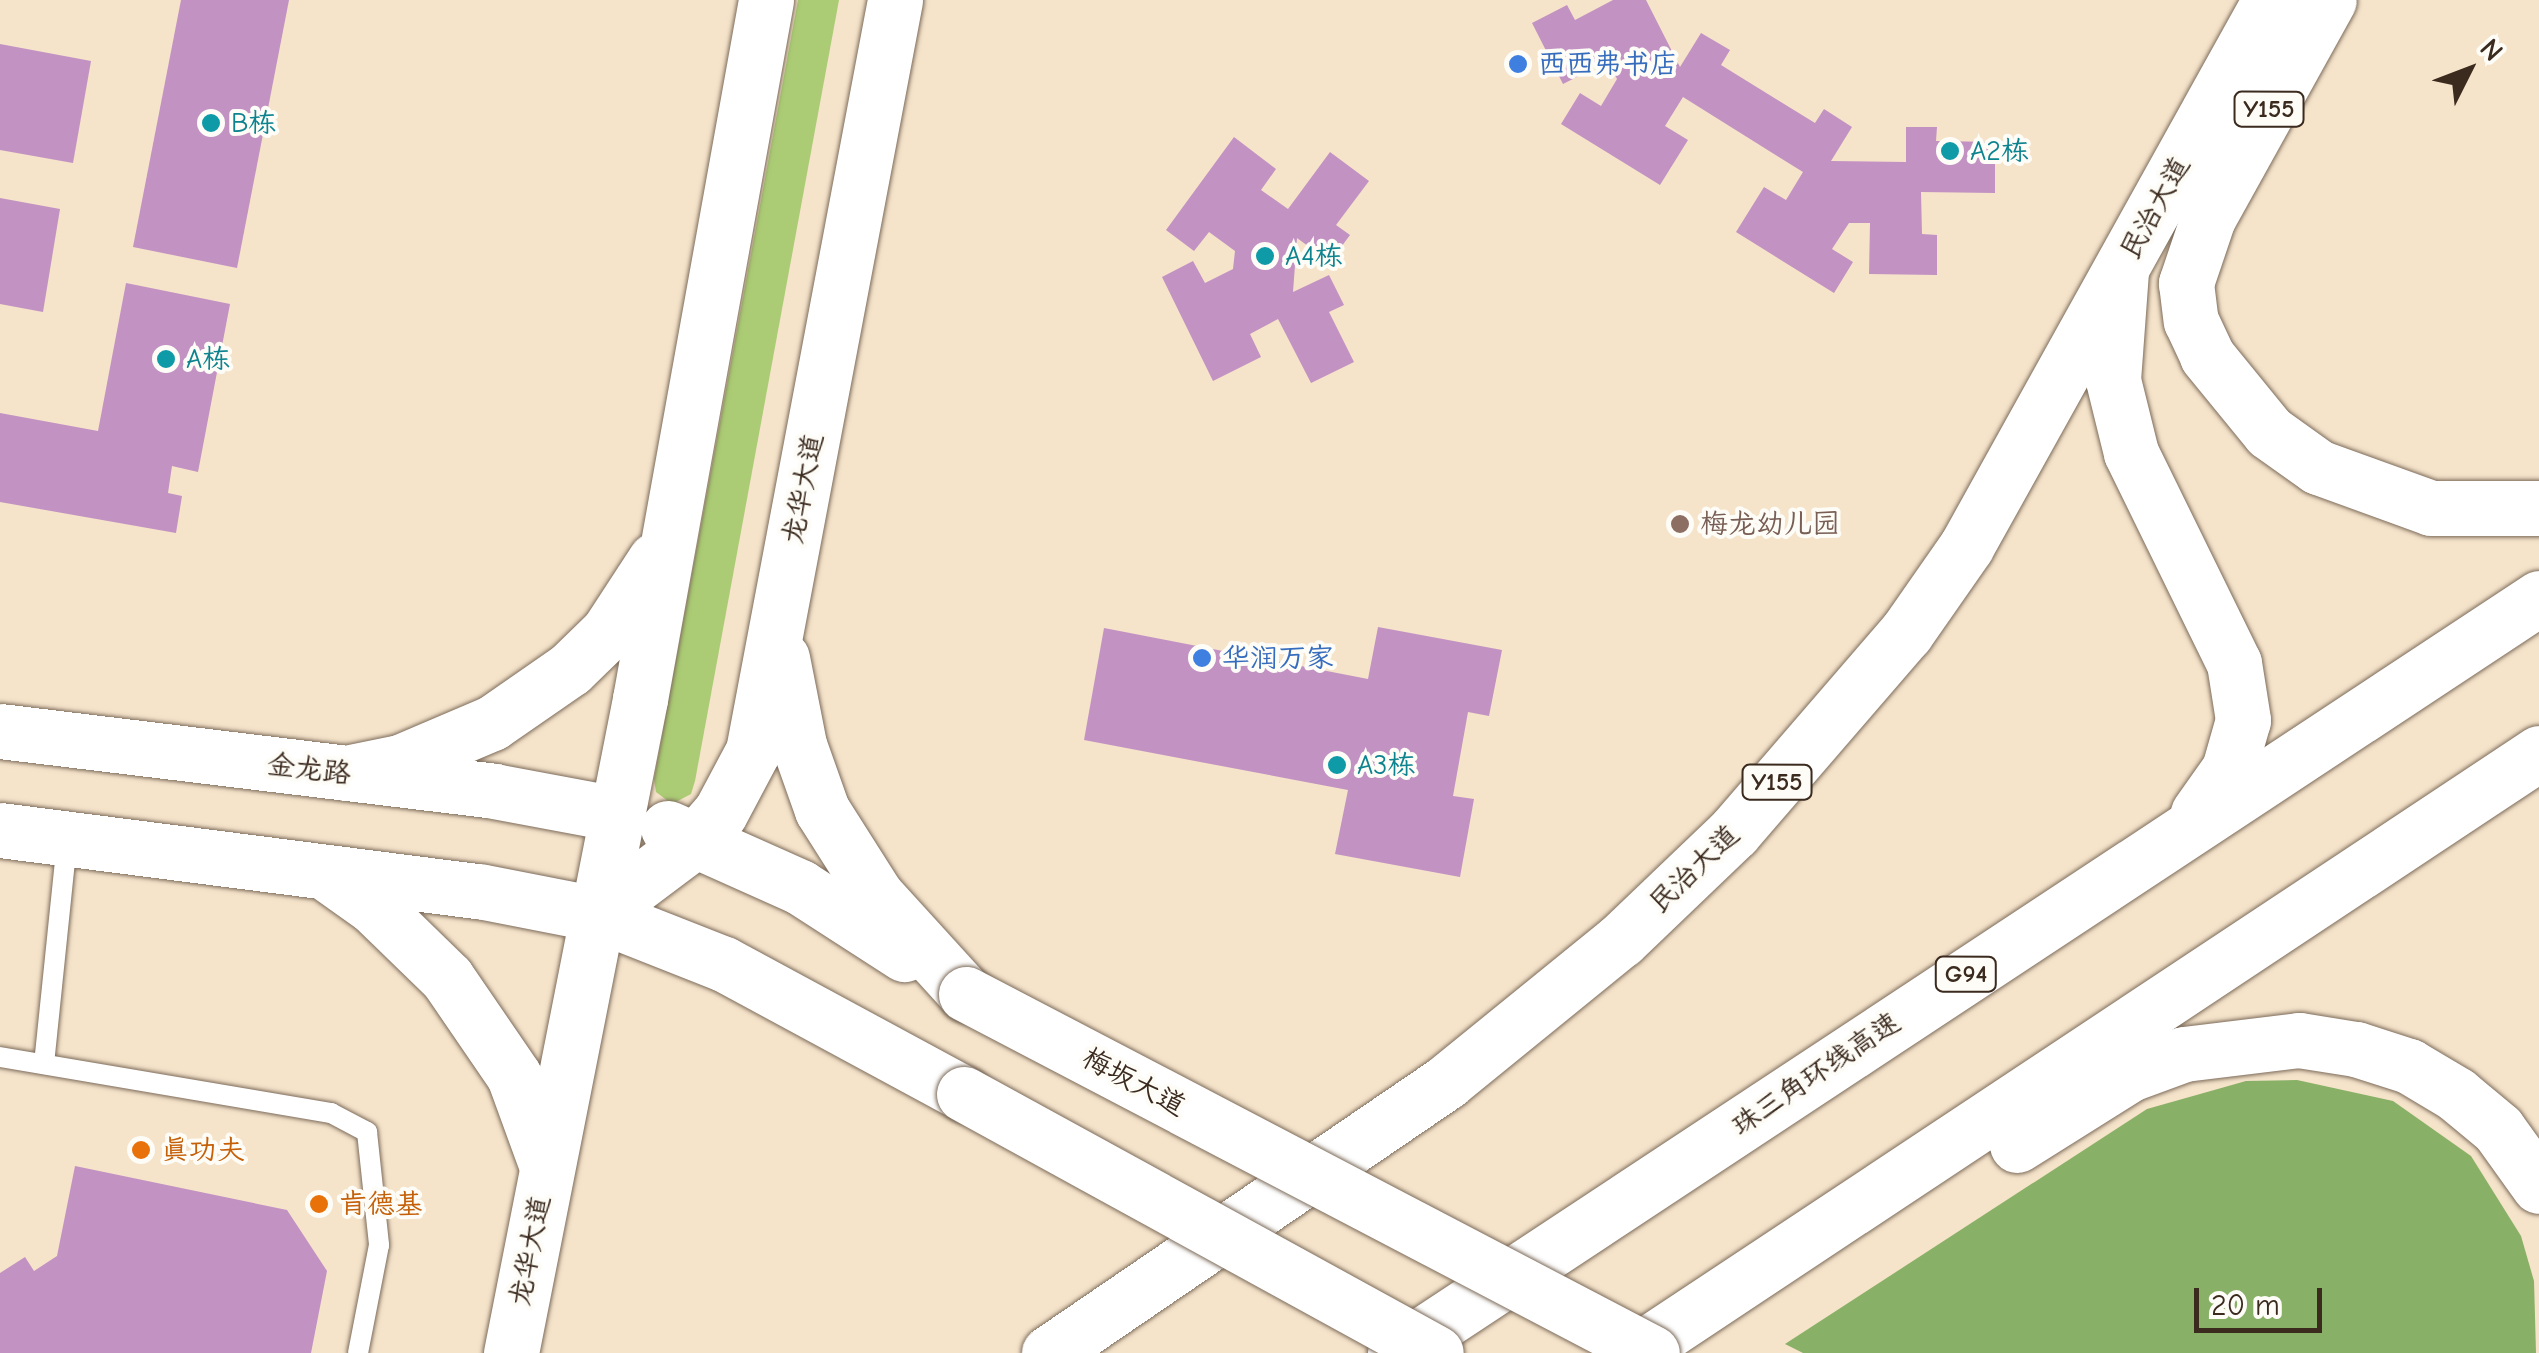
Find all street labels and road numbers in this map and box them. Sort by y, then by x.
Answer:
road number: Y155 [2232,89,2306,129]
street label: 民治大道 [2113,151,2197,265]
street label: 龙华大道 [776,431,830,547]
street label: 金龙路 [265,747,353,791]
road number: Y155 [1740,762,1814,802]
street label: 民治大道 [1642,818,1746,920]
road number: G94 [1934,954,1998,994]
street label: 珠三角环线高速 [1725,1005,1907,1143]
street label: 梅坂大道 [1077,1041,1191,1123]
street label: 龙华大道 [503,1193,557,1309]

